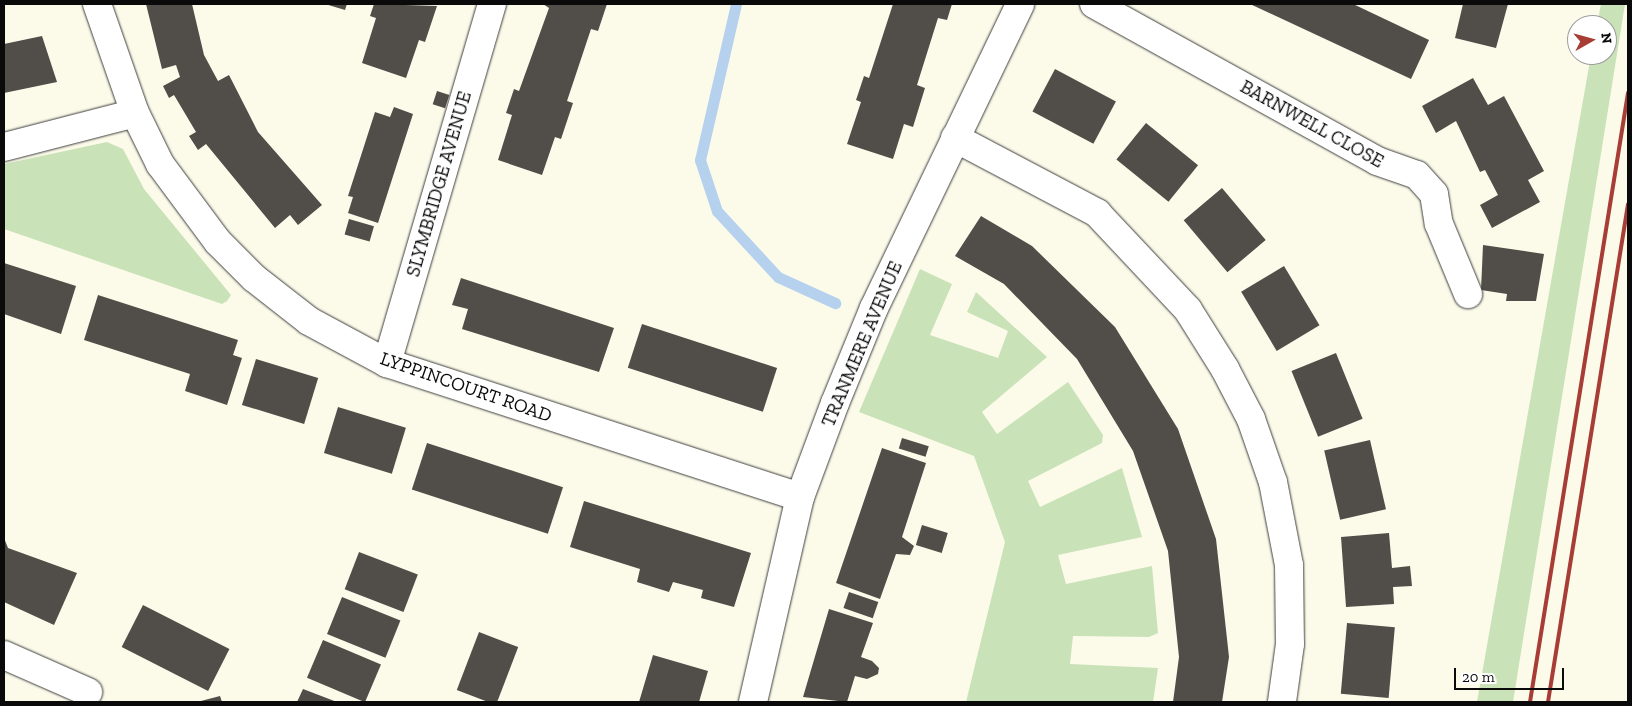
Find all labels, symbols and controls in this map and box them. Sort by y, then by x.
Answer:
north arrow [1567,15,1617,65]
text: N [1597,32,1615,45]
street label: BARNWELL CLOSE [1236,75,1388,173]
street label: SLYMBRIDGE AVENUE [401,88,477,280]
street label: TRANMERE AVENUE [817,257,907,431]
street label: LYPPINCOURT ROAD [377,347,555,427]
scale bar [1457,658,1567,690]
text: 20 m [1462,668,1495,686]

